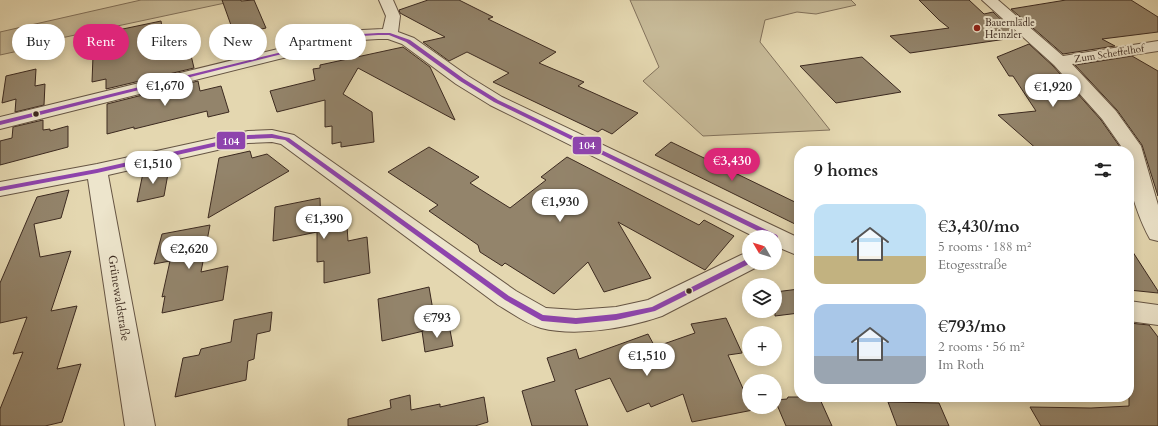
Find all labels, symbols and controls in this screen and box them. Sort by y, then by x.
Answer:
place label: Bauernlädle Heinzler [985,16,1035,42]
marker: Bauernlädle Heinzler [972,23,982,33]
chip: Buy [12,24,65,60]
chip: Rent [73,24,129,60]
chip: Filters [137,24,201,60]
chip: New [209,24,267,60]
chip: Apartment [275,24,366,60]
street label: Zum Scheffelhof [1073,41,1147,66]
pin: €1,670 [132,73,198,107]
pin: €1,920 [1020,74,1086,108]
text: €1,670 [146,77,184,95]
text: €1,920 [1034,78,1072,96]
unlabelled marker [31,109,41,119]
line badge: 104 [216,131,246,150]
text: 104 [223,134,240,149]
line badge: 104 [572,136,602,155]
text: 104 [579,138,596,153]
pin: €3,430 [699,148,765,182]
pin: €1,510 [120,151,186,185]
text: €3,430 [713,152,751,170]
text: €1,510 [134,155,172,173]
text: 9 homes [814,159,878,182]
icon: filters [1092,159,1114,181]
pin: €1,930 [527,189,593,223]
text: €1,930 [541,193,579,211]
pin: €1,390 [291,206,357,240]
text: €1,390 [305,210,343,228]
text: €3,430/mo [938,215,1020,238]
icon: home [846,220,894,268]
north arrow [742,230,782,270]
map controls [742,230,782,414]
pin: €2,620 [156,236,222,270]
text: 5 rooms · 188 m² [938,238,1031,256]
text: €2,620 [170,240,208,258]
street label: Grünewaldstraße [104,254,134,342]
text: Etogesstraße [938,256,1007,274]
button: layers [742,278,782,318]
unlabelled marker [684,286,694,296]
pin: €793 [413,305,461,339]
text: €793 [423,309,451,327]
text: €793/mo [938,315,1006,338]
icon: home [846,320,894,368]
button: + [742,326,782,366]
text: 2 rooms · 56 m² [938,338,1025,356]
pin: €1,510 [614,343,680,377]
text: €1,510 [628,347,666,365]
text: Im Roth [938,356,984,374]
button: − [742,374,782,414]

